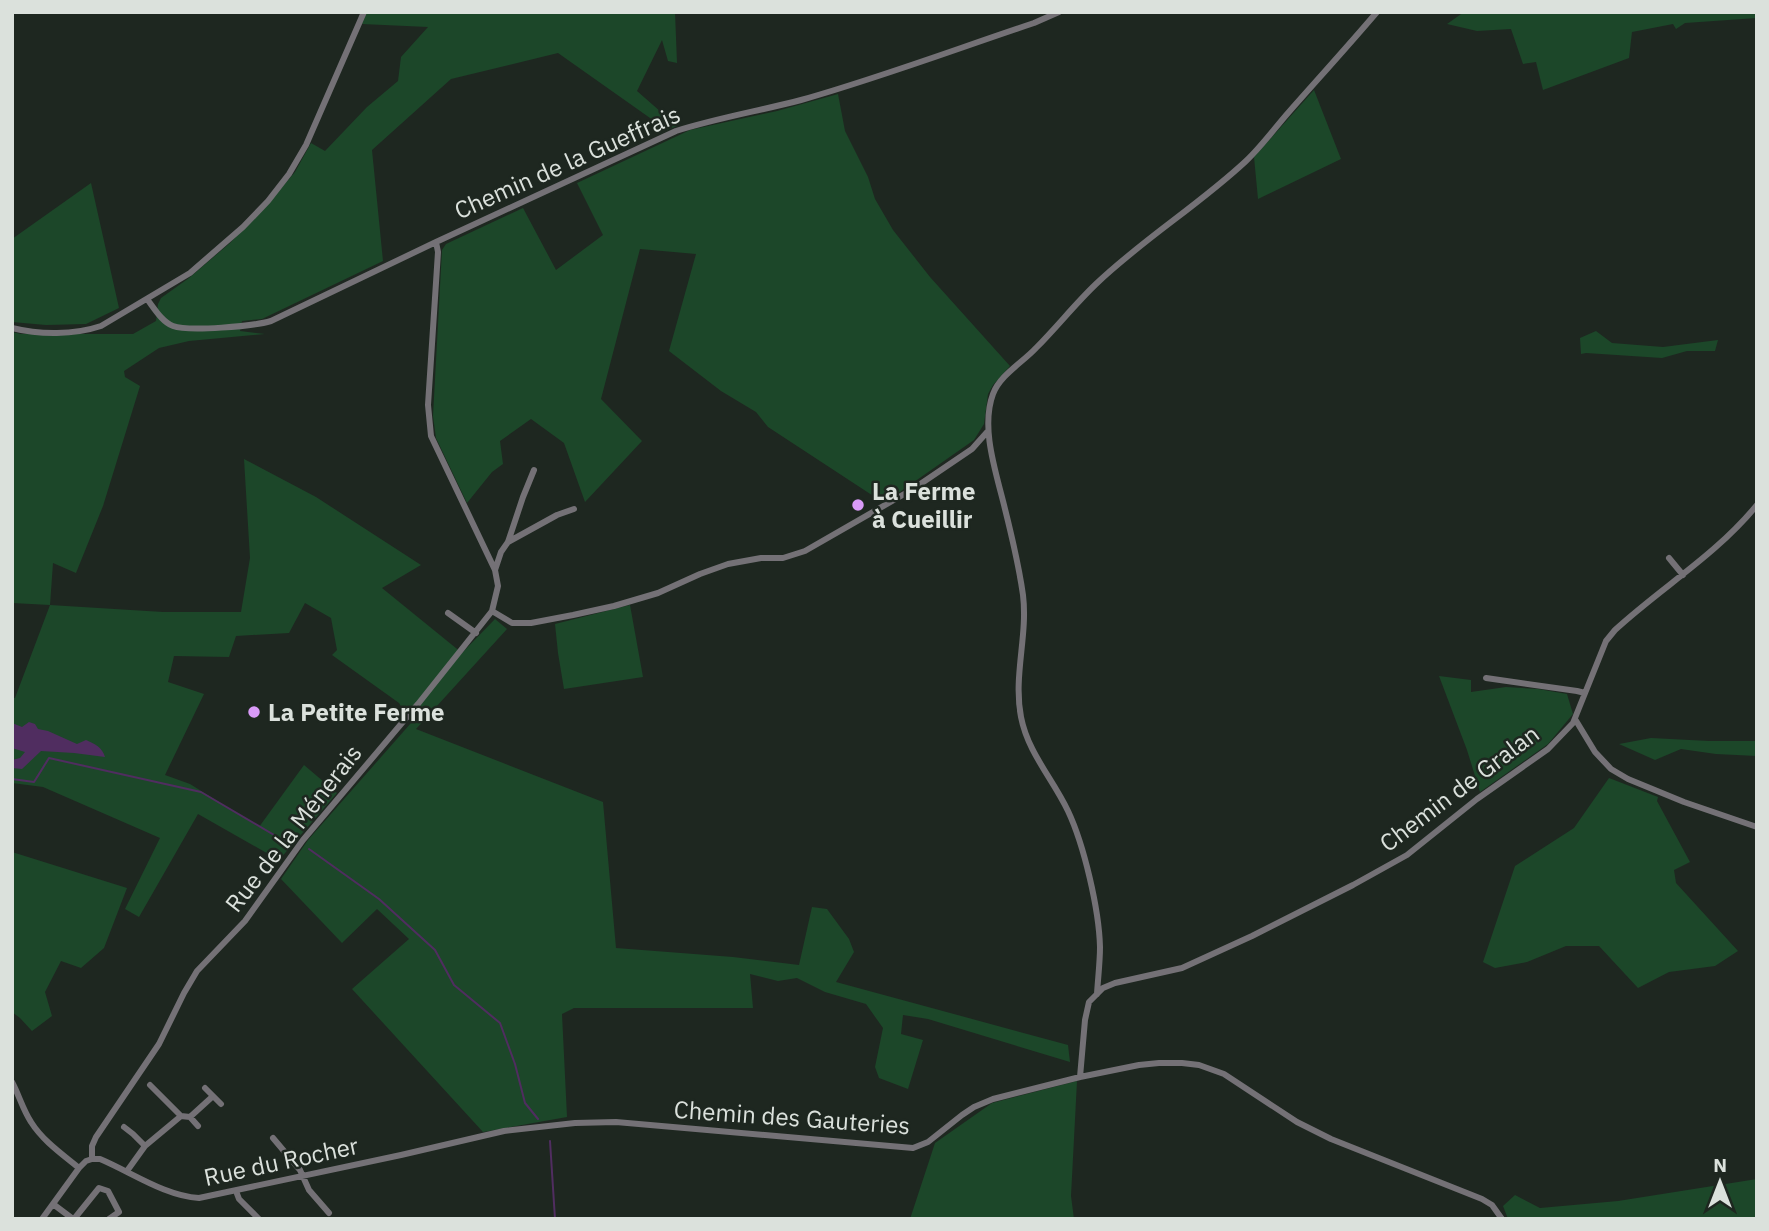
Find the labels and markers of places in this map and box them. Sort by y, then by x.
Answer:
place label: La Ferme à Cueillir [872,475,976,535]
marker: La Ferme à Cueillir [850,497,866,513]
place label: La Petite Ferme [268,696,445,728]
marker: La Petite Ferme [246,704,262,720]

